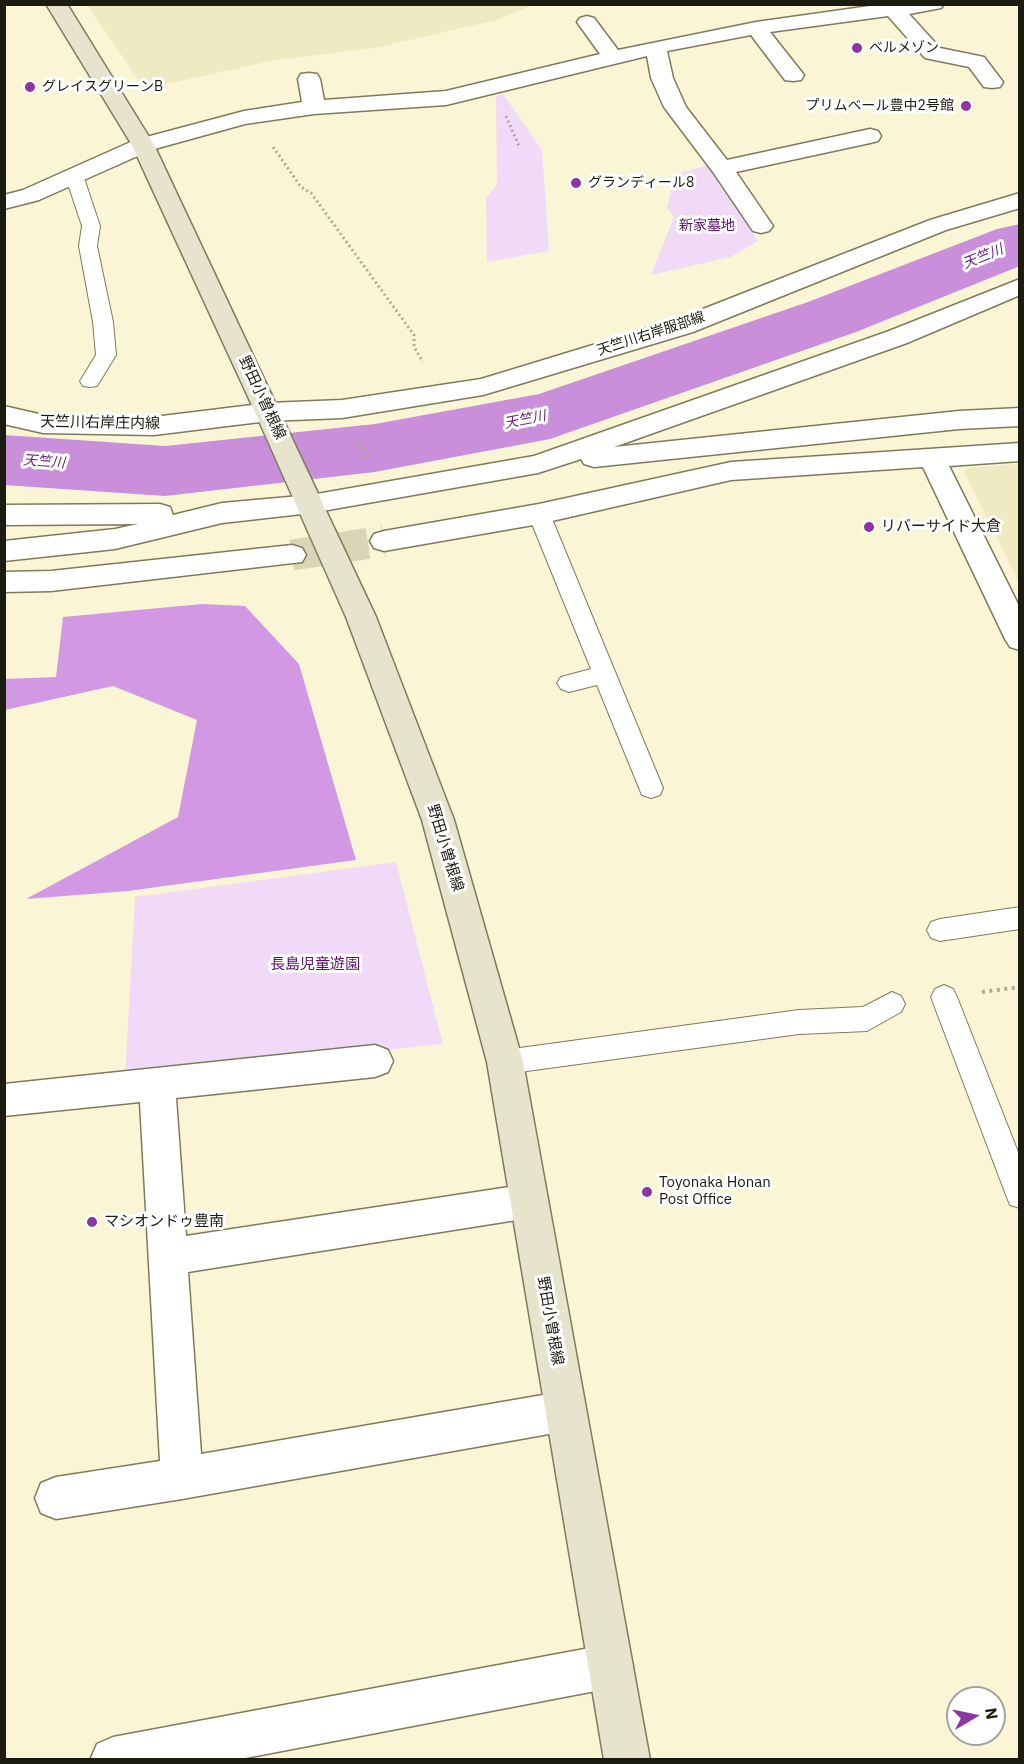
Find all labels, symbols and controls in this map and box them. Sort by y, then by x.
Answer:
place label: ベルメゾン [869,40,939,56]
marker: ベルメゾン [850,41,864,55]
place label: グレイスグリーンB [42,79,163,95]
marker: グレイスグリーンB [23,80,37,94]
place label: プリムベール豊中2号館 [806,98,954,114]
marker: プリムベール豊中2号館 [959,99,973,113]
place label: グランディール8 [588,175,694,191]
marker: グランディール8 [569,176,583,190]
park label: 新家墓地 [679,218,735,234]
water label: 天竺川 [960,241,1006,273]
street label: 天竺川右岸服部線 [595,309,707,359]
street label: 野田小曽根線 [235,353,289,443]
water label: 天竺川 [503,408,547,432]
street label: 天竺川右岸庄内線 [40,413,160,433]
water label: 天竺川 [22,452,66,472]
place label: リバーサイド大倉 [881,518,1001,536]
marker: リバーサイド大倉 [862,520,876,534]
street label: 野田小曽根線 [423,802,467,894]
park label: 長島児童遊園 [270,956,360,974]
place label: Toyonaka Honan Post Office [659,1174,771,1209]
marker: Toyonaka Honan Post Office [640,1185,654,1199]
place label: マシオンドゥ豊南 [104,1213,224,1231]
marker: マシオンドゥ豊南 [85,1215,99,1229]
street label: 野田小曽根線 [533,1275,567,1367]
north arrow [946,1686,1006,1746]
text: N [981,1706,1003,1721]

